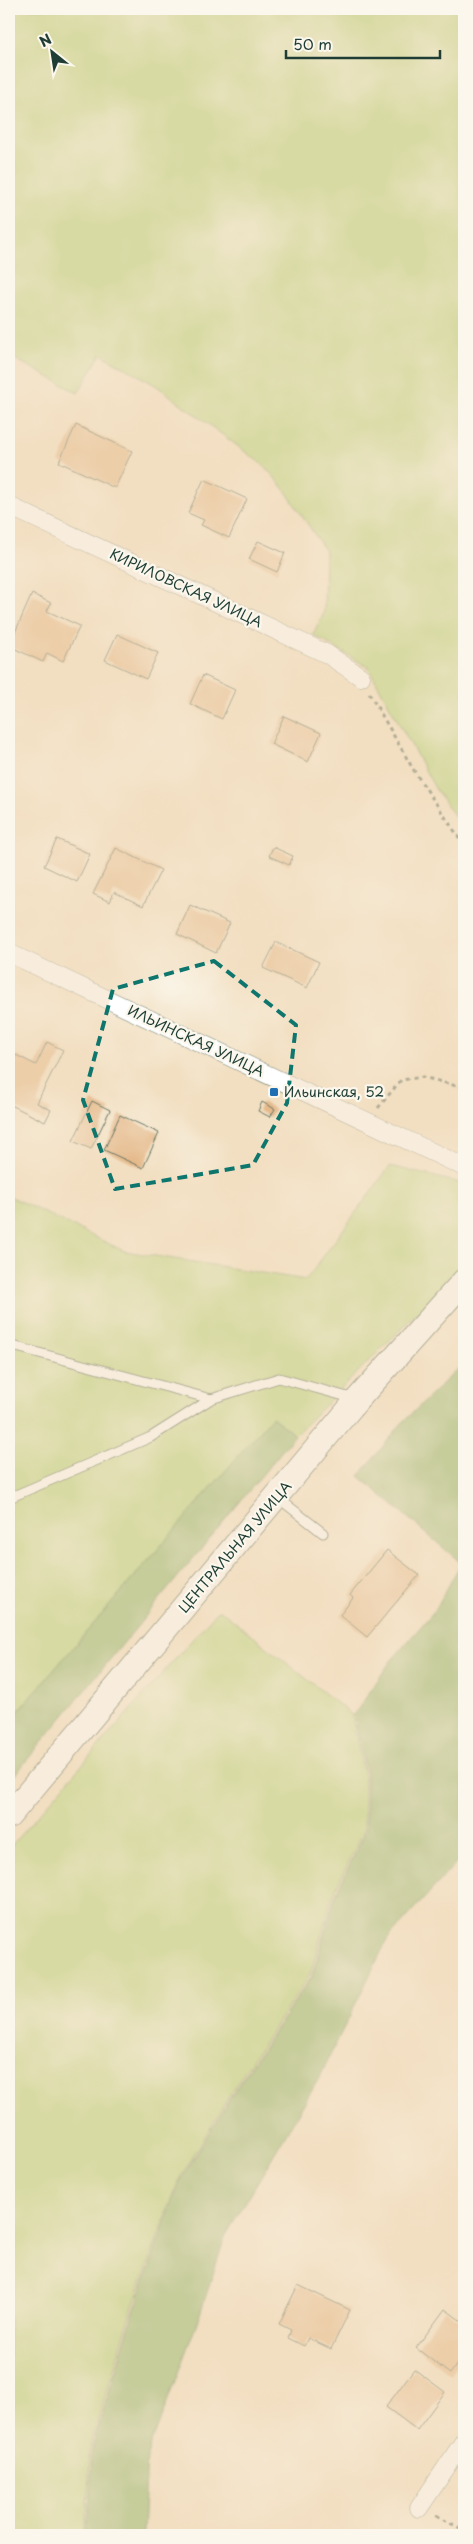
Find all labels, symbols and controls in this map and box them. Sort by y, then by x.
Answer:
north arrow [28,28,78,78]
text: N [35,28,55,52]
scale bar [286,28,439,60]
text: 50 m [293,32,332,55]
street label: КИРИЛОВСКАЯ УЛИЦА [106,543,266,632]
street label: ИЛЬИНСКАЯ УЛИЦА [124,1000,268,1082]
place label: Ильинская, 52 [284,1081,384,1102]
marker: Ильинская, 52 [268,1086,280,1098]
street label: ЦЕНТРАЛЬНАЯ УЛИЦА [173,1476,296,1617]

